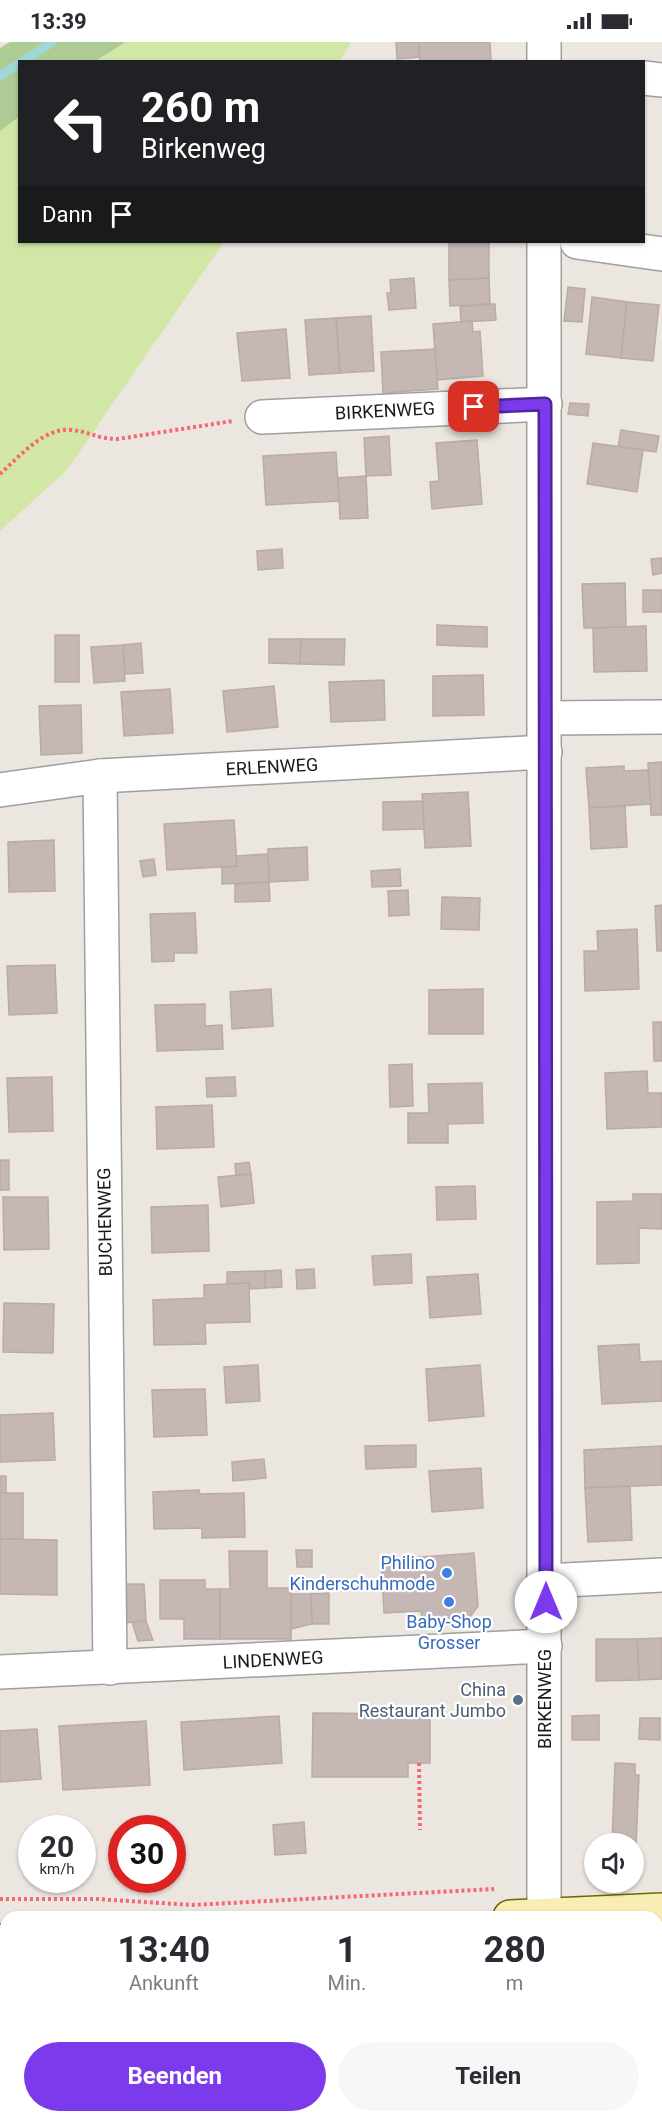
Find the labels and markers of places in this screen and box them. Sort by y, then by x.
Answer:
pin [448,381,499,432]
place label: Philino Kinderschuhmode [289,1552,435,1594]
marker: Philino Kinderschuhmode [440,1566,454,1580]
marker: Baby-Shop Grosser [442,1595,456,1609]
place label: Baby-Shop Grosser [406,1611,492,1653]
place label: China Restaurant Jumbo [359,1679,506,1721]
marker: China Restaurant Jumbo [511,1693,525,1707]

